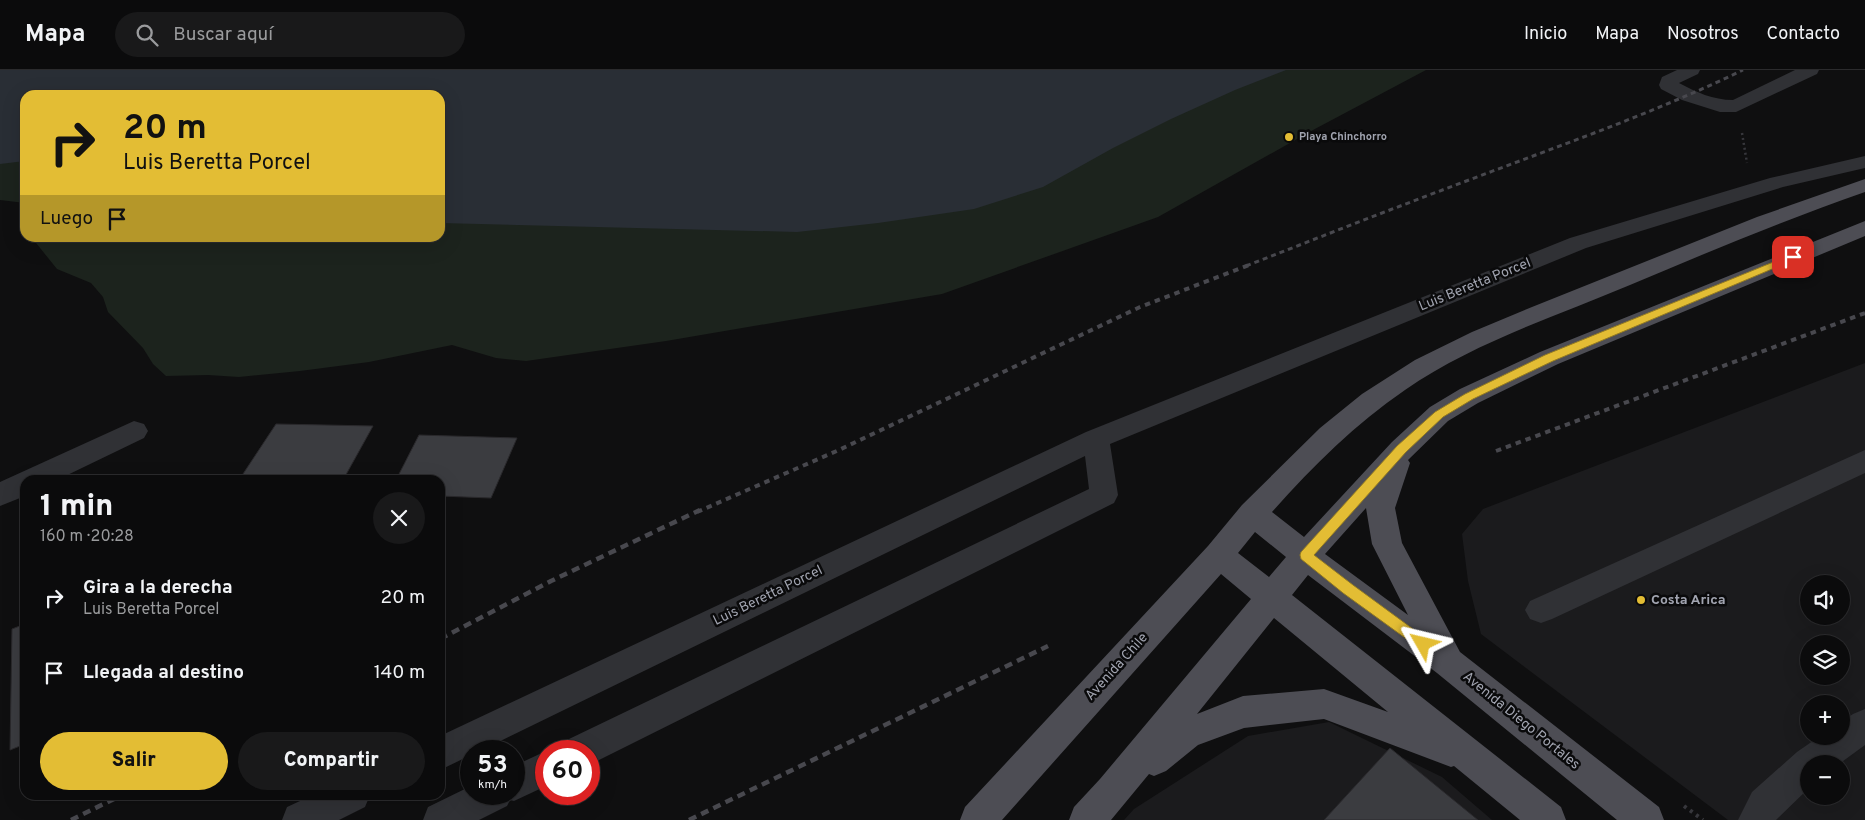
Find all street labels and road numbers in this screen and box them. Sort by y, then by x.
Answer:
street label: Luis Beretta Porcel [1416,255,1534,315]
street label: Luis Beretta Porcel [711,562,825,630]
street label: Avenida Chile [1082,630,1152,704]
street label: Avenida Diego Portales [1459,669,1583,773]

